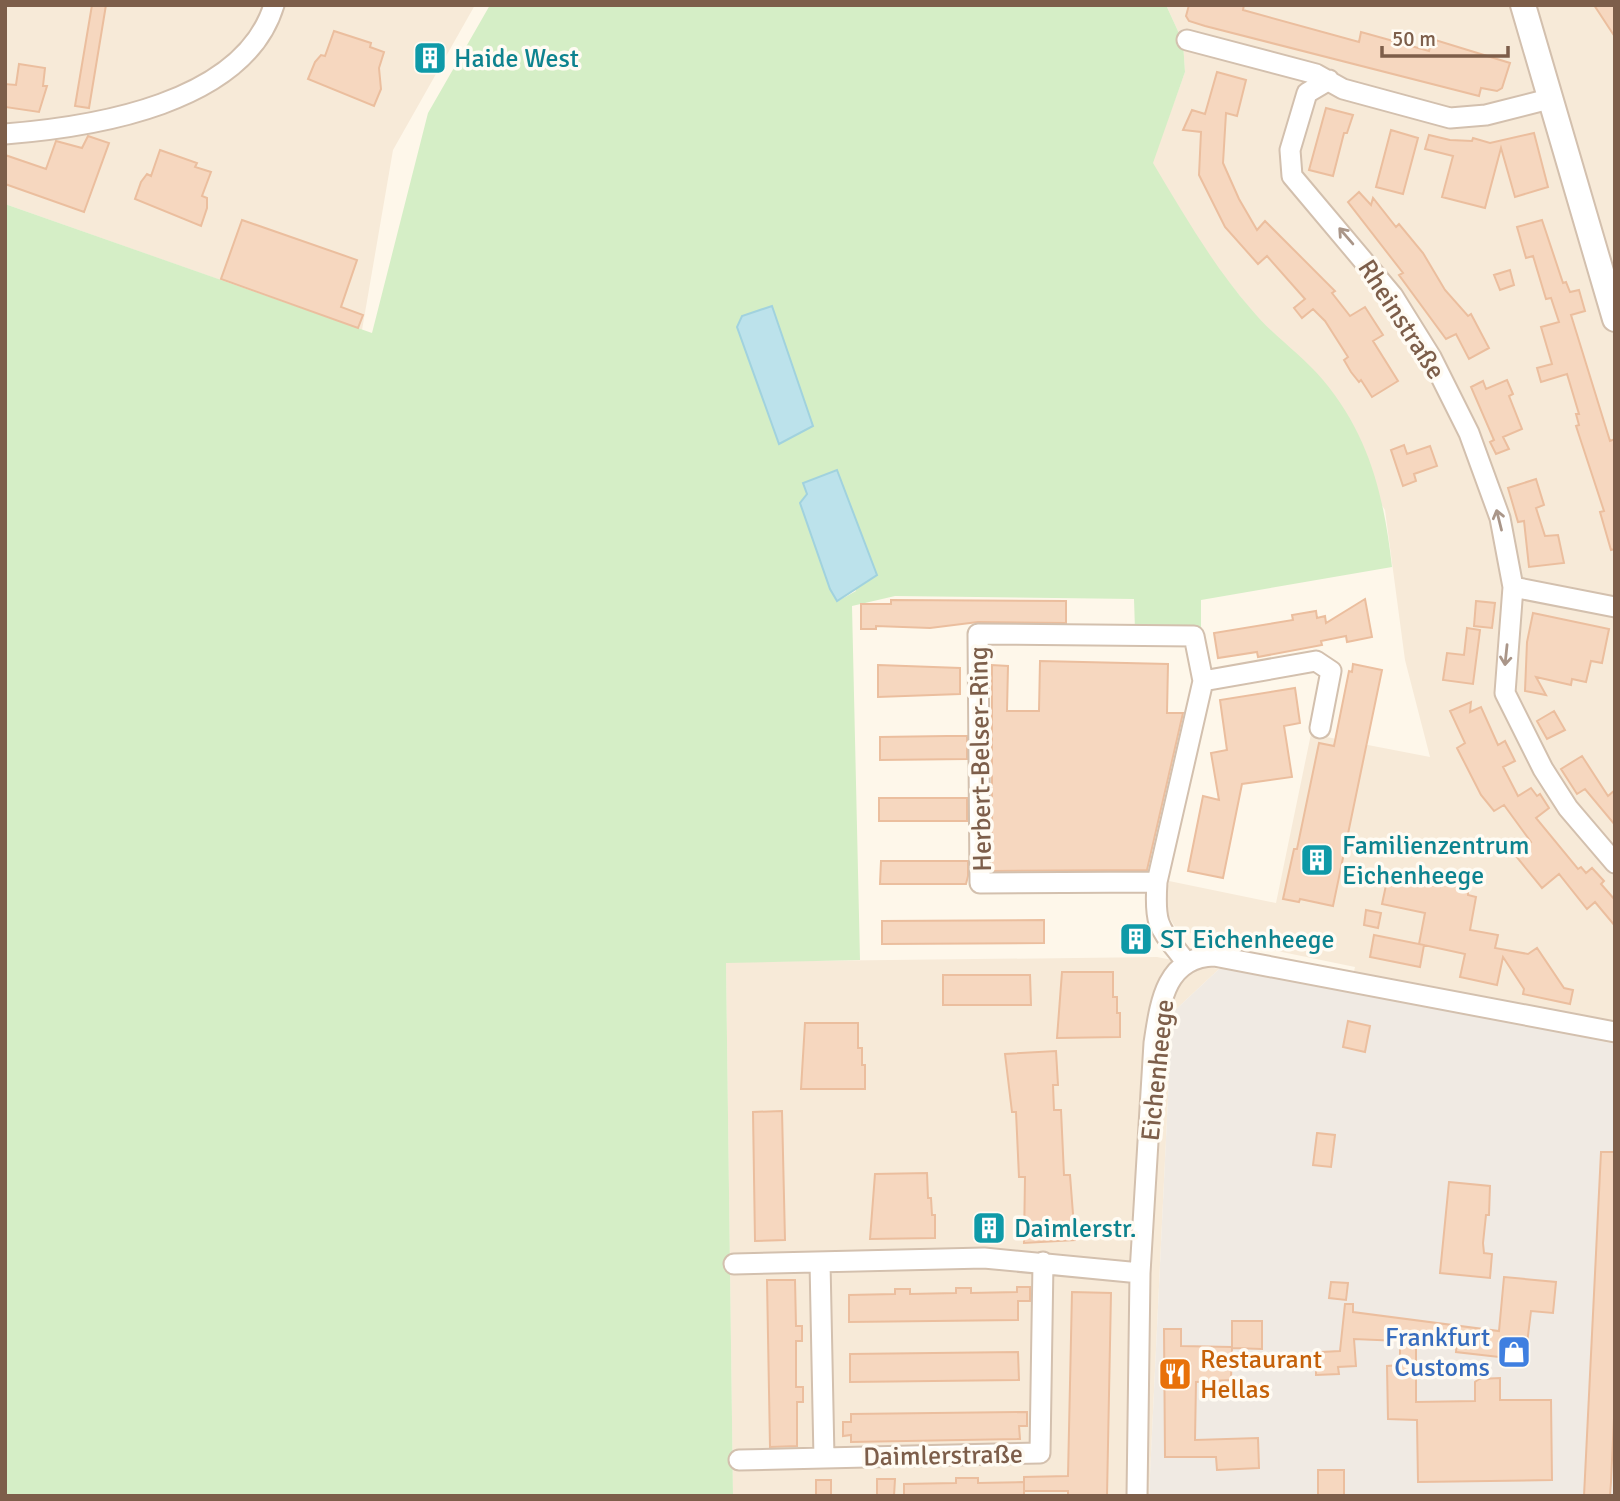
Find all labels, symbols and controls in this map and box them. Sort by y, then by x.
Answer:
scale bar [1382,14,1508,58]
text: 50 m [1392,26,1436,52]
building icon: Haide West [411,39,449,77]
place label: Haide West [454,43,579,75]
one-way arrow [1338,228,1354,246]
street label: Rheinstraße [1351,254,1452,385]
one-way arrow [1492,509,1505,532]
one-way arrow [1499,643,1512,666]
street label: Herbert-Belser-Ring [963,646,999,872]
place label: Familienzentrum Eichenheege [1342,830,1529,892]
building icon: Familienzentrum Eichenheege [1298,841,1336,879]
building icon: ST Eichenheege [1117,920,1155,958]
place label: ST Eichenheege [1160,924,1335,956]
street label: Eichenheege [1135,998,1181,1143]
building icon: Daimlerstr. [970,1209,1008,1247]
place label: Daimlerstr. [1014,1213,1137,1245]
place label: Frankfurt Customs [1385,1322,1490,1384]
shop icon: Frankfurt Customs [1495,1333,1533,1371]
place label: Restaurant Hellas [1200,1344,1322,1406]
restaurant icon: Restaurant Hellas [1156,1355,1194,1393]
street label: Daimlerstraße [863,1439,1023,1473]

